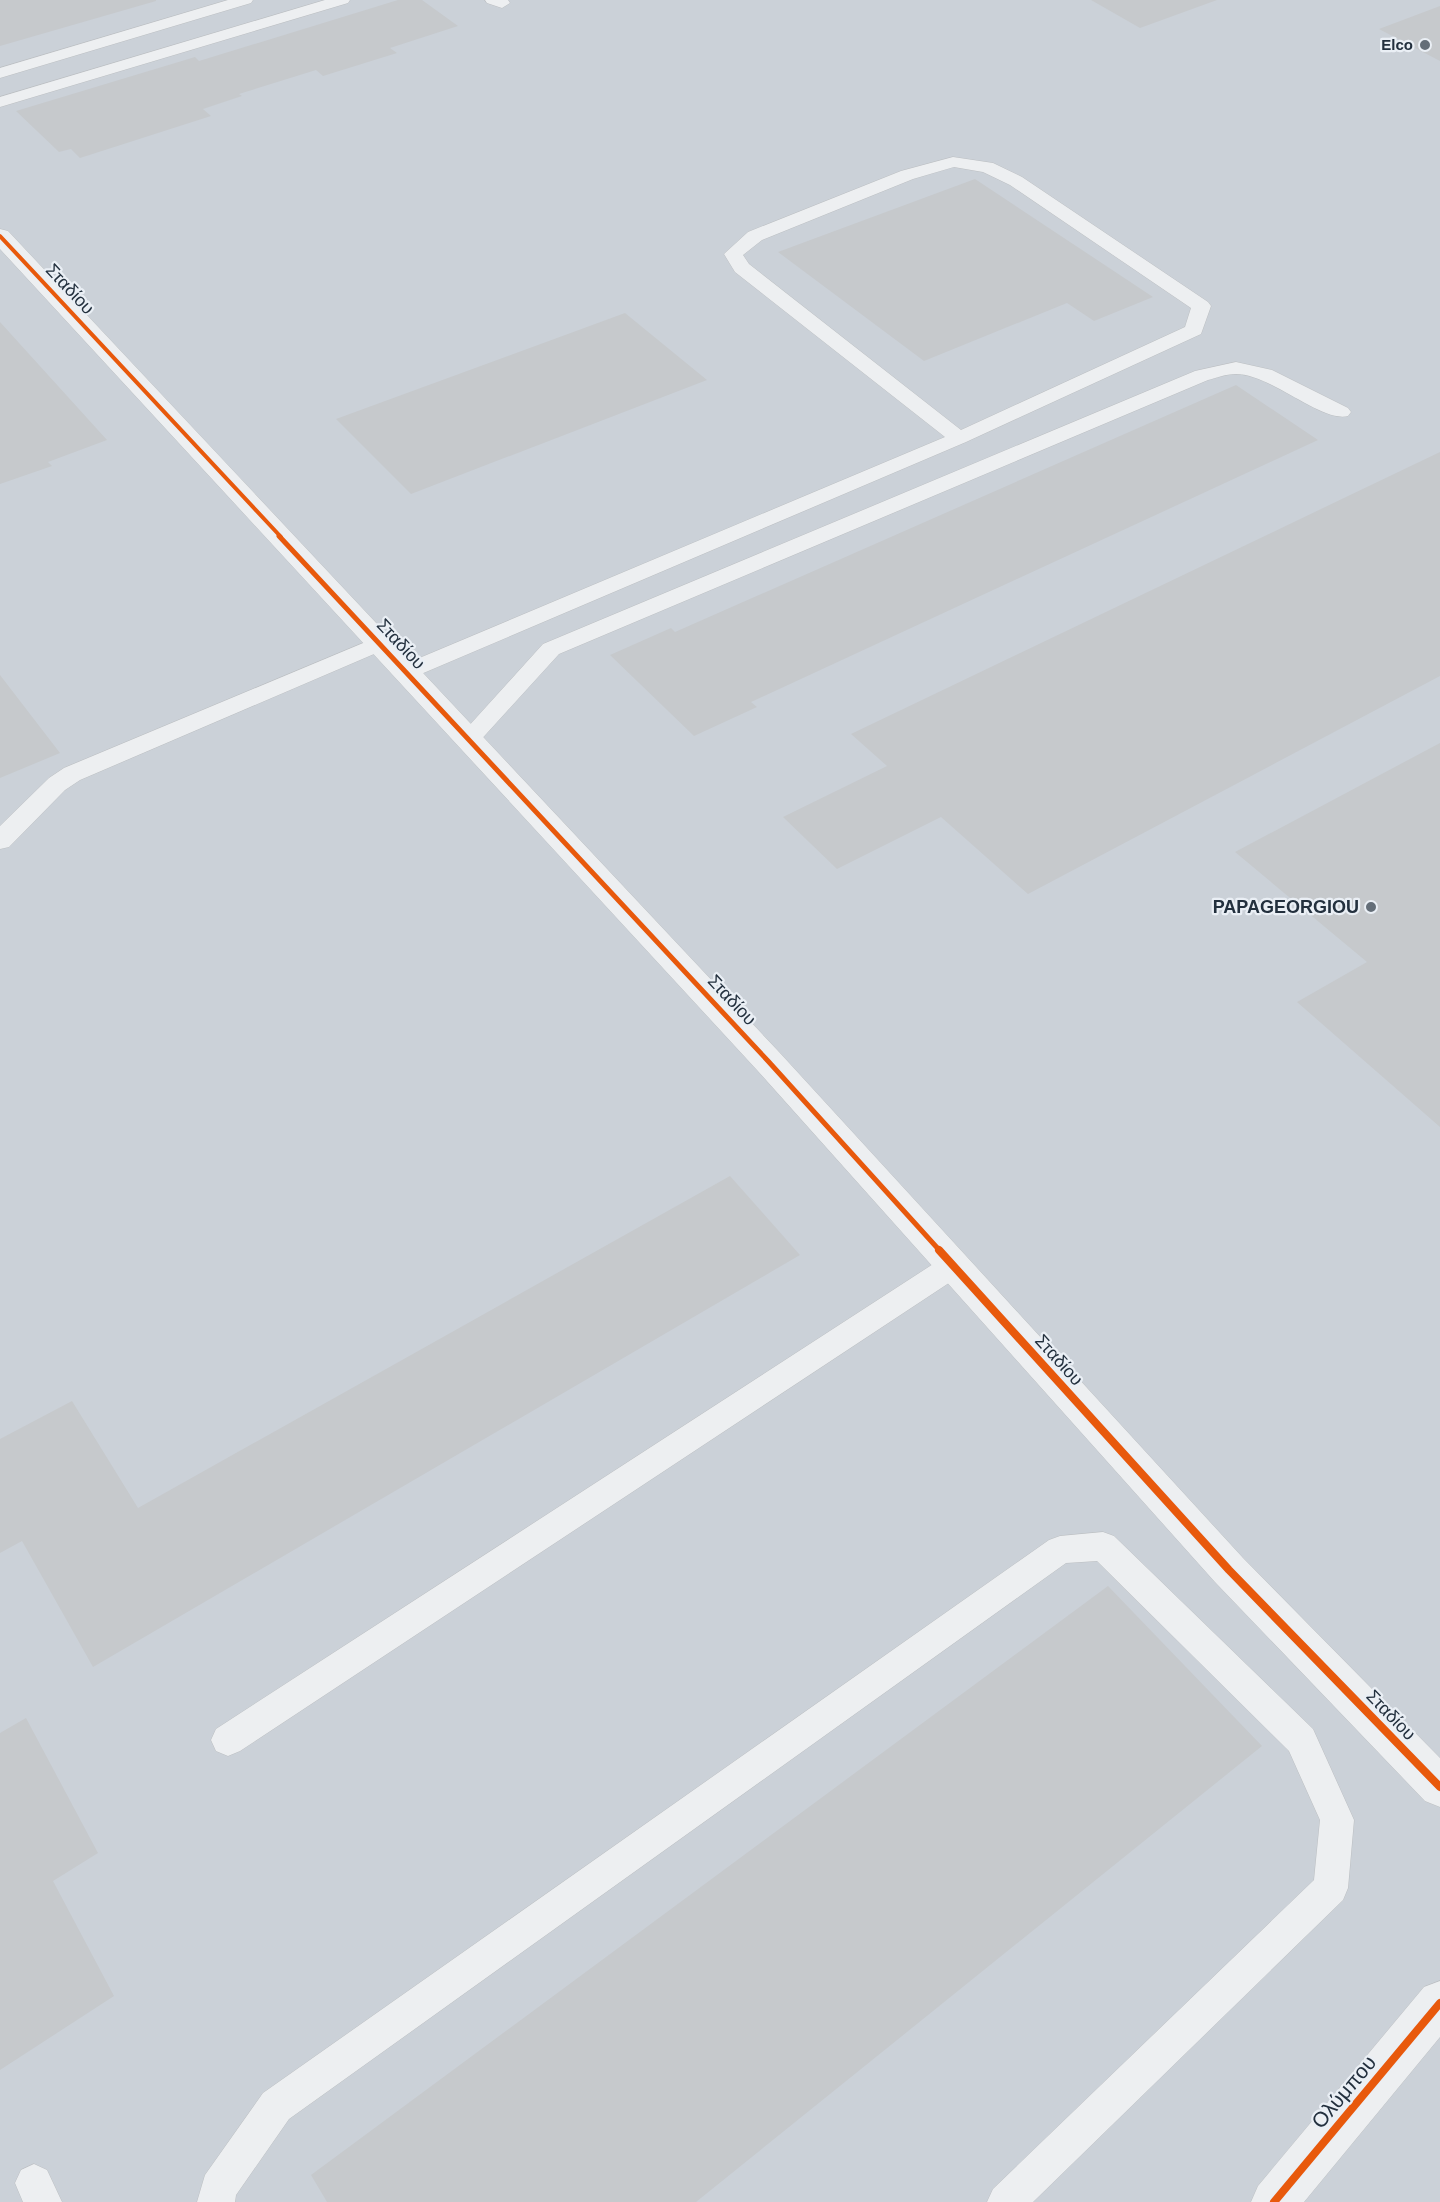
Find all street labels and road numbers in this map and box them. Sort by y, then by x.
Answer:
street label: Σταδίου [42,260,98,318]
street label: Σταδίου [373,615,429,673]
street label: Σταδίου [704,971,760,1029]
street label: Σταδίου [1031,1330,1087,1390]
street label: Σταδίου [1362,1686,1420,1744]
street label: Ολύμπου [1307,2051,1380,2133]

